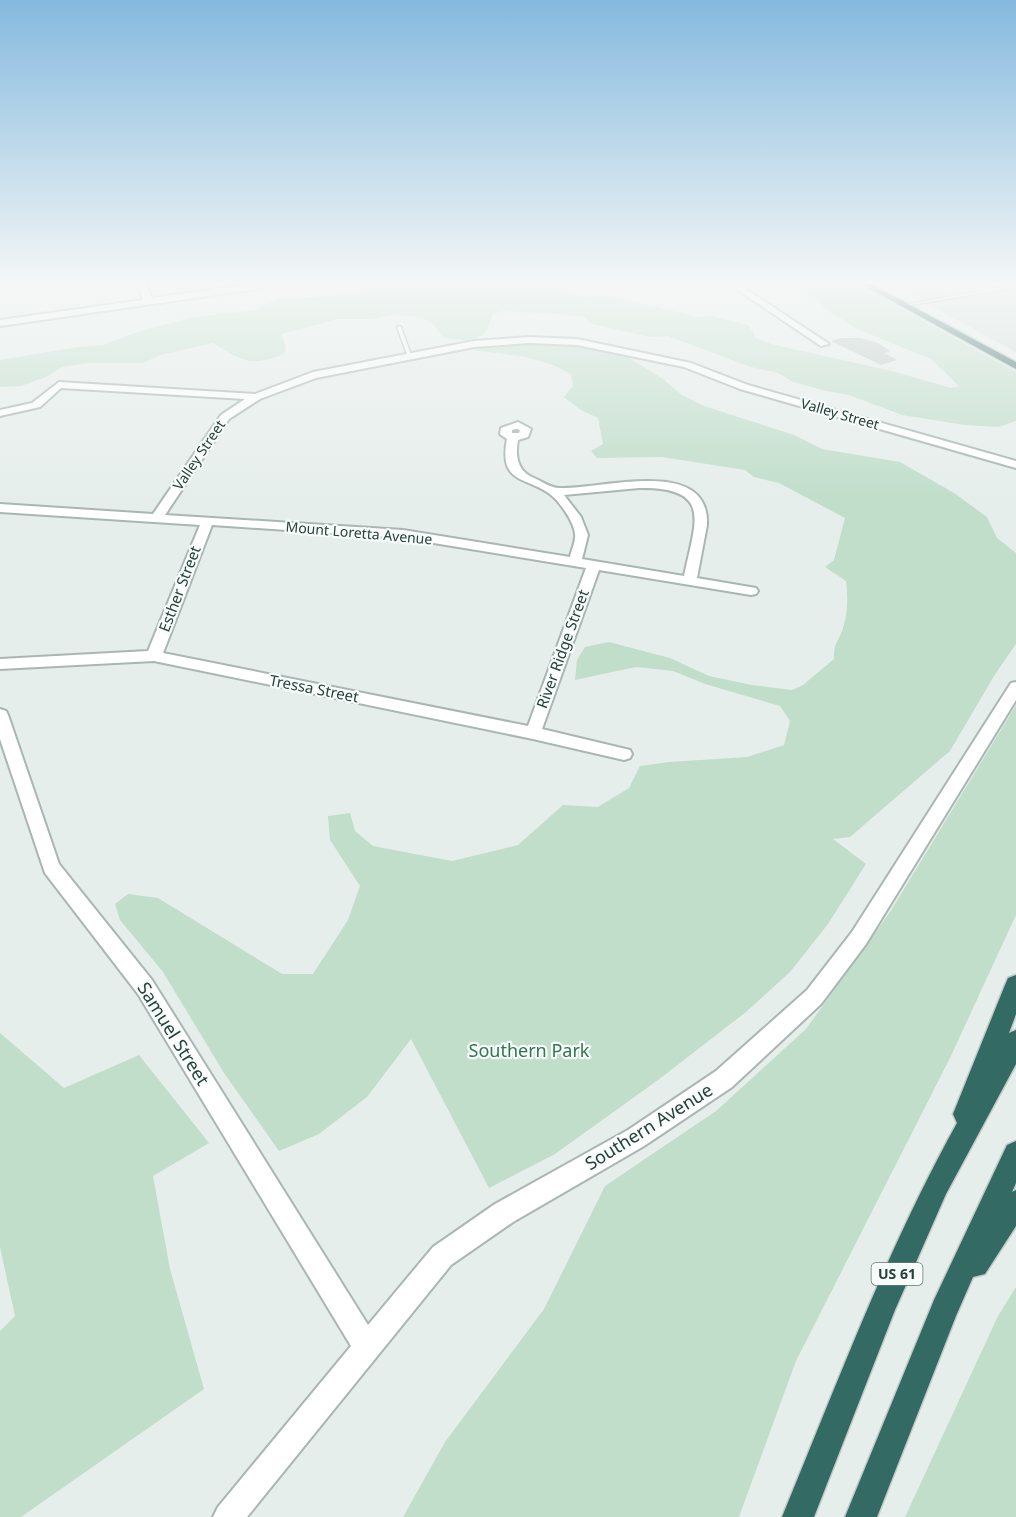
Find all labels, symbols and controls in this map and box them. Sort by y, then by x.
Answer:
street label: Valley Street [799,393,882,434]
street label: Valley Street [168,416,229,493]
street label: Mount Loretta Avenue [285,517,433,548]
street label: Esther Street [153,542,205,635]
street label: River Ridge Street [531,586,593,711]
street label: Tressa Street [268,670,361,707]
street label: Samuel Street [132,977,215,1090]
park label: Southern Park [469,1038,590,1062]
street label: Southern Avenue [580,1077,717,1175]
road number: US 61 [872,1263,922,1285]

